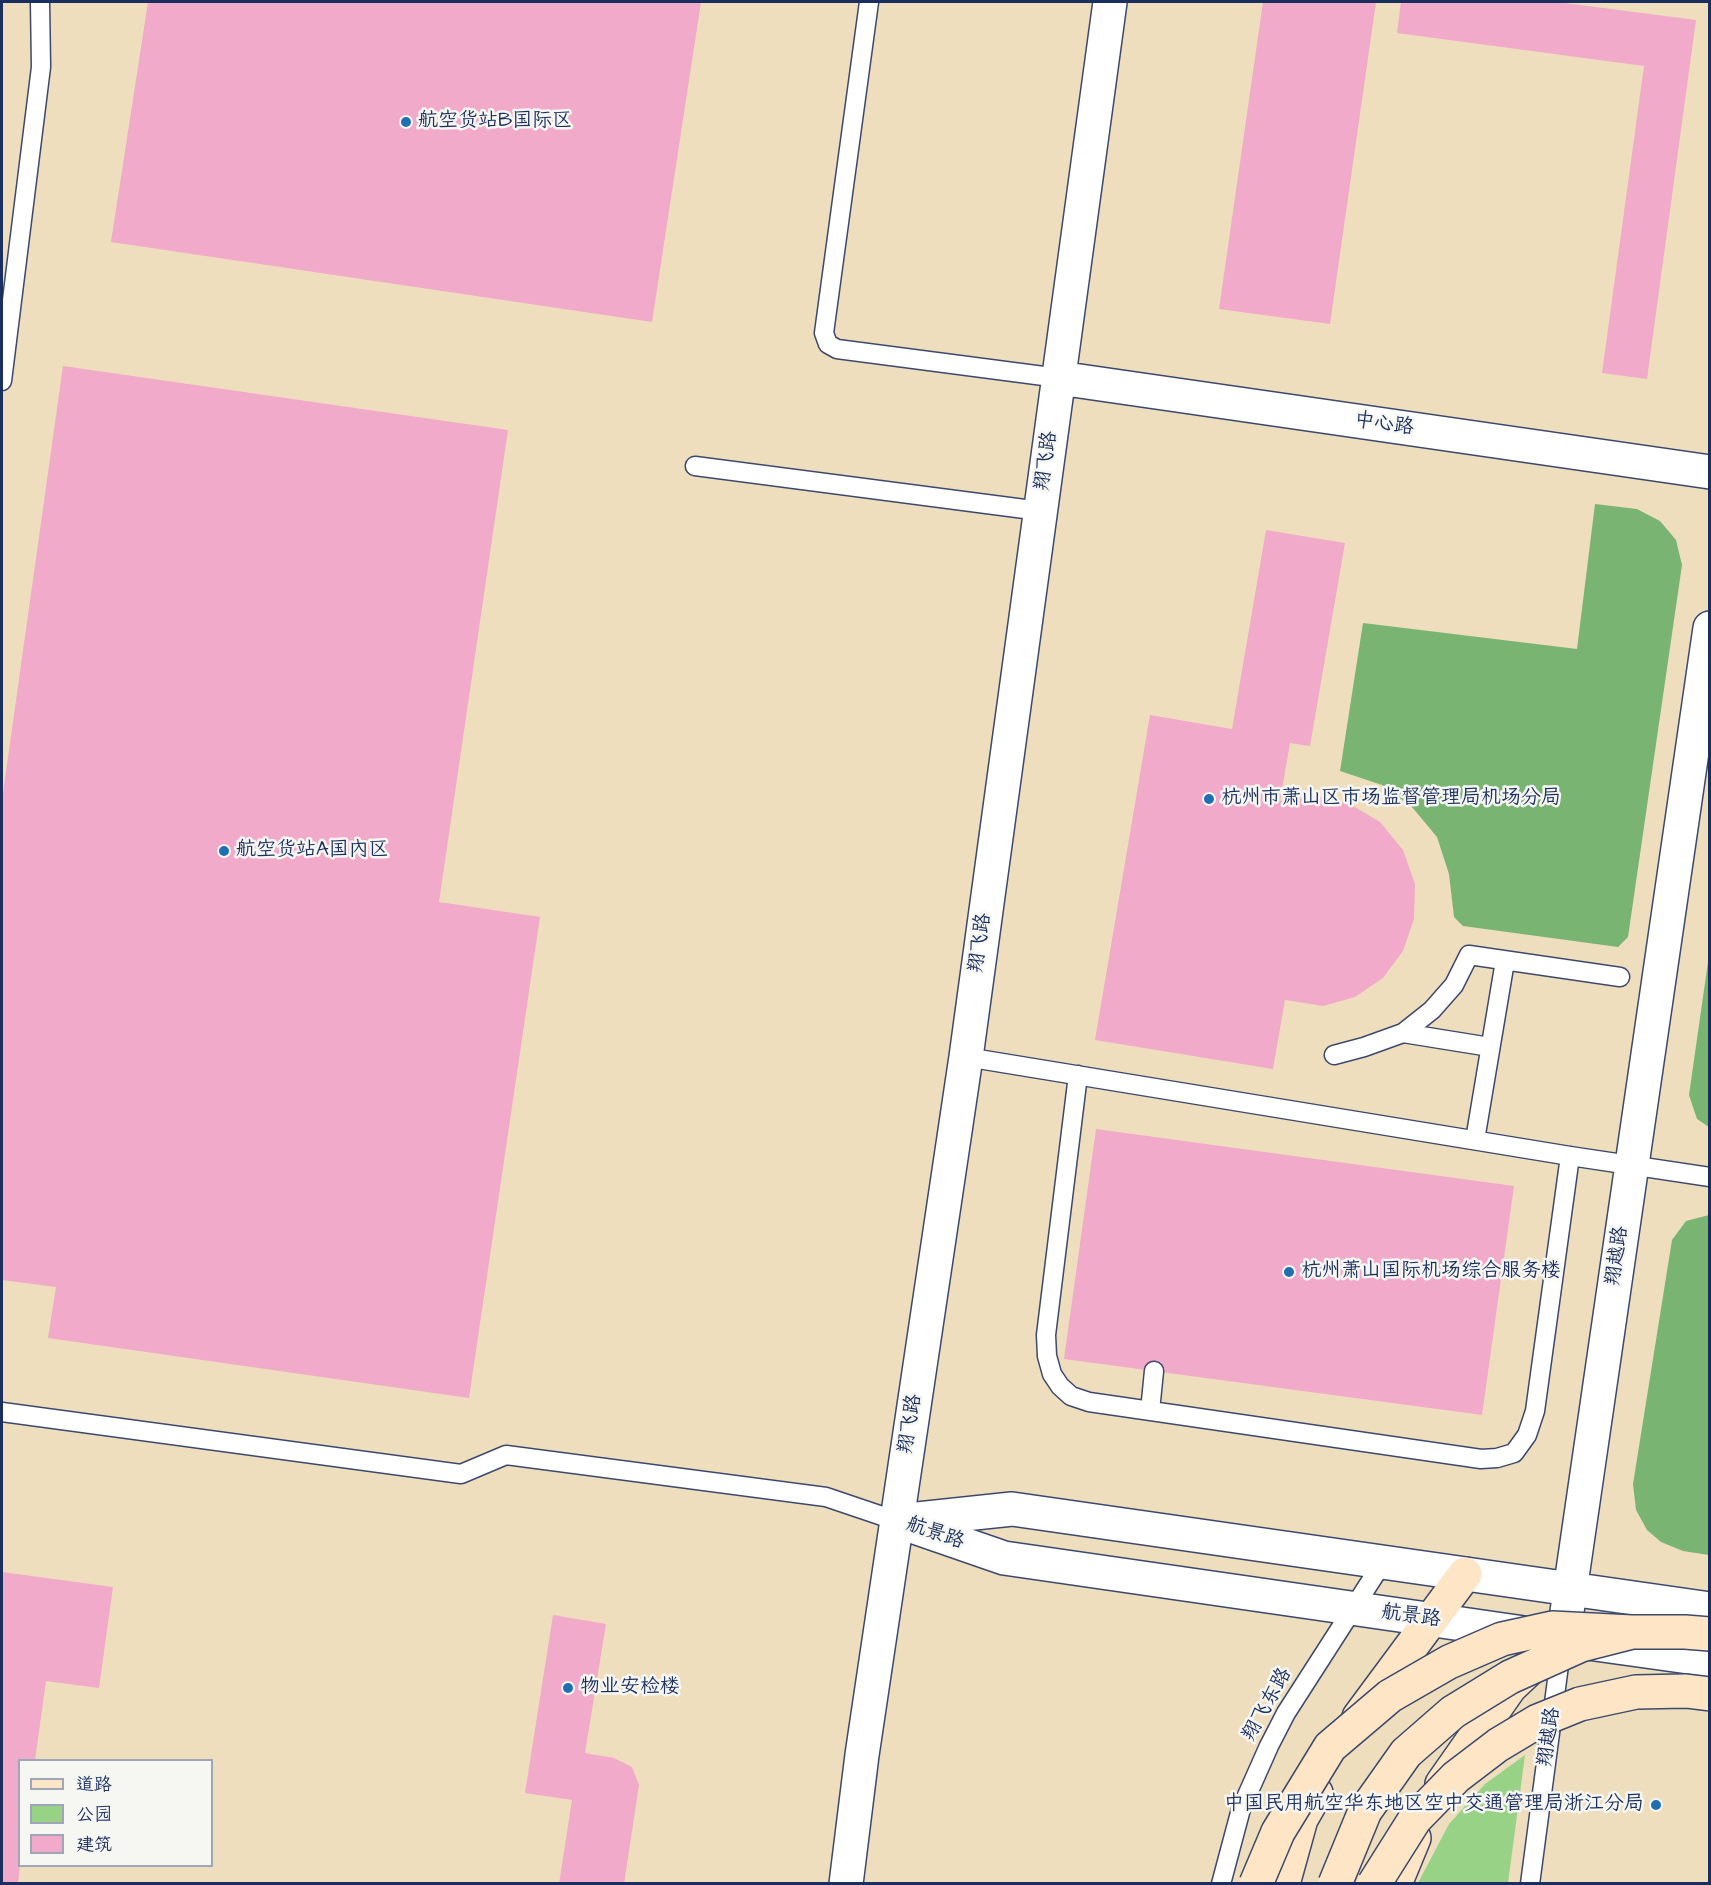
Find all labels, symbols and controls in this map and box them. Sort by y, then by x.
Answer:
place label: 航空货站B国际区 [418,110,572,134]
marker: 航空货站B国际区 [399,115,413,129]
street label: 中心路 [1353,409,1415,441]
street label: 翔飞路 [1031,430,1063,492]
place label: 杭州市萧山区市场监督管理局机场分局 [1221,787,1561,811]
marker: 杭州市萧山区市场监督管理局机场分局 [1202,792,1216,806]
place label: 航空货站A国内区 [236,839,389,863]
marker: 航空货站A国内区 [217,844,231,858]
street label: 翔飞路 [965,912,997,974]
street label: 翔越路 [1602,1225,1634,1287]
place label: 杭州萧山国际机场综合服务楼 [1301,1260,1561,1284]
marker: 杭州萧山国际机场综合服务楼 [1282,1265,1296,1279]
street label: 翔飞路 [894,1392,928,1456]
street label: 航景路 [903,1513,967,1555]
street label: 航景路 [1380,1601,1442,1633]
street label: 翔飞东路 [1238,1664,1298,1746]
place label: 物业安检楼 [580,1676,680,1700]
marker: 物业安检楼 [561,1681,575,1695]
street label: 翔越路 [1534,1706,1566,1768]
legend [18,1759,213,1867]
text: 道路 [76,1772,112,1797]
place label: 中国民用航空华东地区空中交通管理局浙江分局 [1224,1793,1644,1817]
marker: 中国民用航空华东地区空中交通管理局浙江分局 [1649,1798,1663,1812]
text: 公园 [76,1802,112,1827]
text: 建筑 [76,1832,112,1857]

